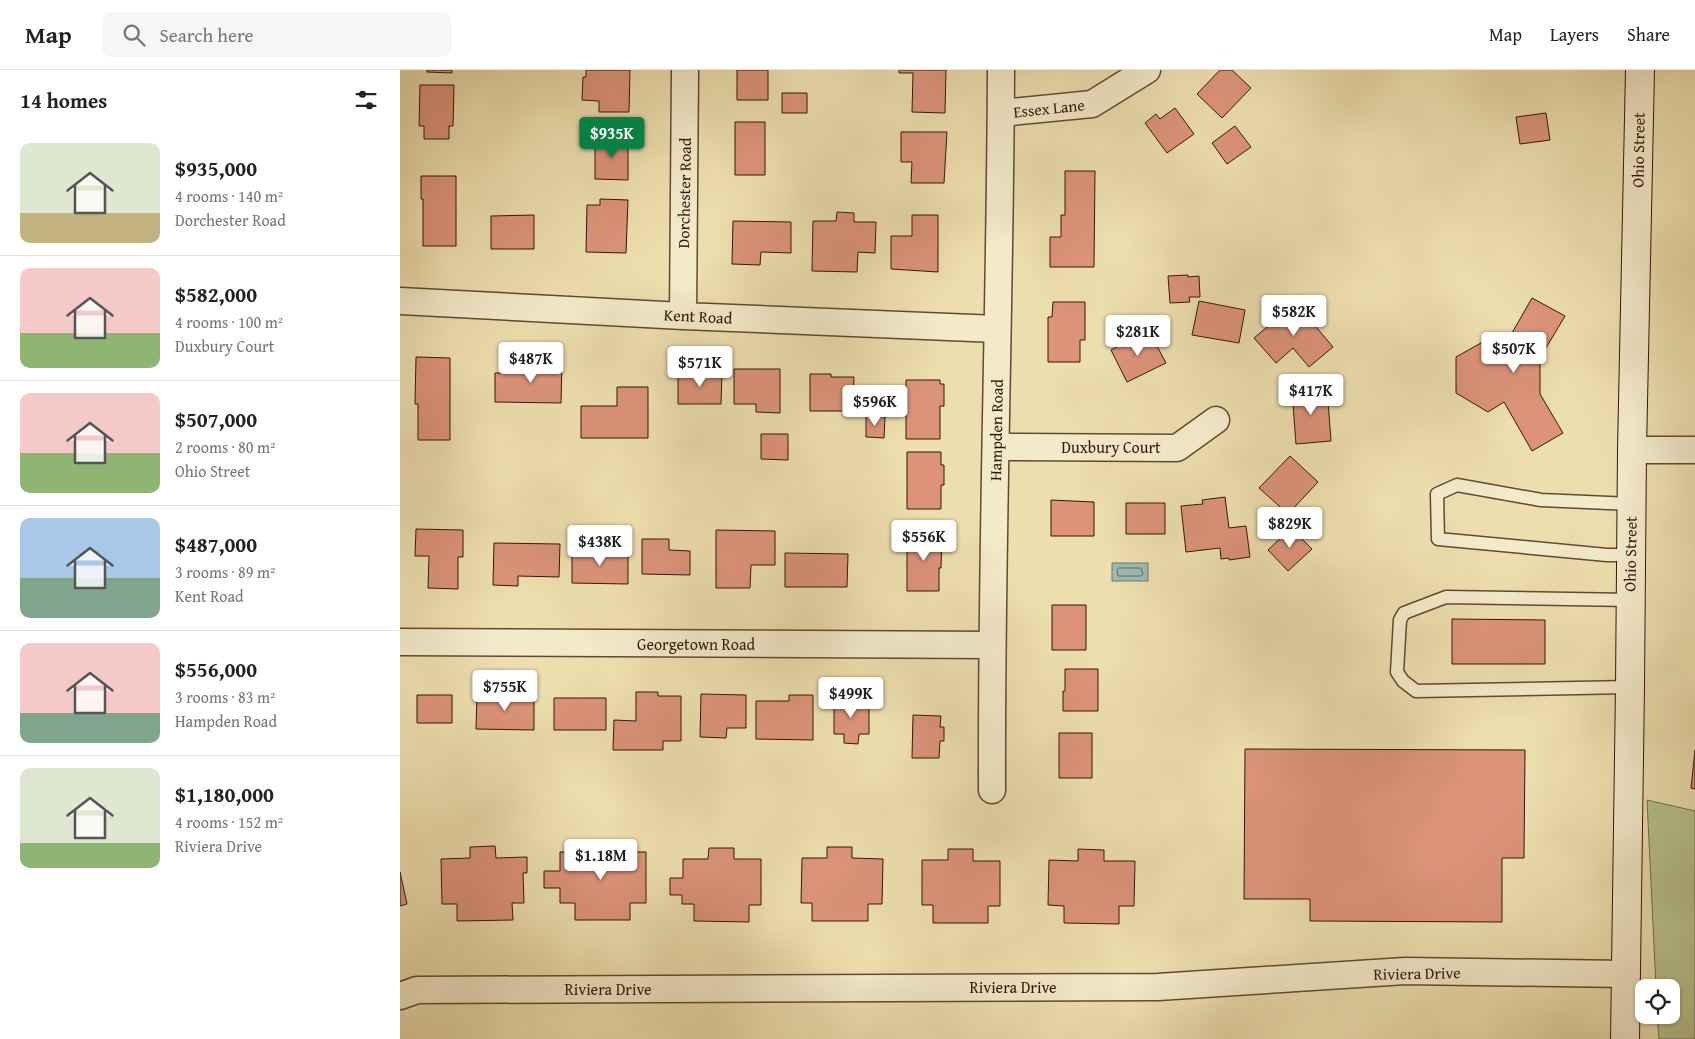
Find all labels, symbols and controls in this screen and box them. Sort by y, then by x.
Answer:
search box [102,12,452,57]
text: Map [25,17,72,52]
icon: search [120,21,148,49]
text: Search here [160,21,253,49]
text: Map [1489,21,1522,48]
text: Layers [1550,21,1599,48]
text: Share [1627,21,1670,48]
text: 14 homes [20,85,107,116]
icon: filters [352,86,380,114]
street label: Essex Lane [1012,92,1086,124]
street label: Ohio Street [1625,112,1651,188]
pin: $935K [577,116,647,159]
text: $935K [590,121,634,145]
street label: Dorchester Road [671,137,697,249]
text: $935,000 [175,153,257,184]
icon: home [60,163,120,223]
text: 4 rooms · 140 m² [175,184,283,208]
text: Dorchester Road [175,208,286,232]
text: $582,000 [175,279,257,310]
icon: home [60,288,120,348]
pin: $582K [1259,294,1329,337]
text: $582K [1272,299,1316,323]
street label: Kent Road [663,302,733,330]
text: 4 rooms · 100 m² [175,310,283,334]
pin: $281K [1103,314,1173,357]
text: $281K [1116,319,1160,343]
pin: $507K [1479,332,1549,374]
text: Duxbury Court [175,334,274,358]
text: $507K [1492,336,1536,360]
pin: $487K [496,342,566,384]
text: $487K [509,346,553,370]
pin: $571K [665,346,735,388]
text: $571K [678,350,722,374]
pin: $417K [1276,374,1346,416]
street label: Hampden Road [983,378,1009,481]
text: $417K [1289,378,1333,402]
pin: $596K [840,384,910,427]
text: $596K [853,389,897,413]
text: $507,000 [175,404,257,435]
icon: home [60,413,120,473]
text: 2 rooms · 80 m² [175,435,275,459]
street label: Duxbury Court [1061,435,1161,459]
text: Ohio Street [175,459,250,483]
pin: $829K [1255,506,1325,549]
text: $829K [1268,511,1312,535]
street label: Ohio Street [1617,516,1643,592]
pin: $556K [889,520,959,562]
pin: $438K [565,524,635,567]
text: $556K [902,524,946,548]
text: $487,000 [175,529,257,560]
text: $438K [578,529,622,553]
icon: home [60,538,120,598]
text: 3 rooms · 89 m² [175,560,275,584]
text: Kent Road [175,584,244,608]
street label: Georgetown Road [637,632,756,656]
text: $556,000 [175,654,257,685]
icon: home [60,663,120,723]
pin: $755K [470,670,540,712]
text: $755K [483,674,527,698]
pin: $499K [816,676,886,719]
text: $499K [829,681,873,705]
text: 3 rooms · 83 m² [175,685,275,709]
text: Hampden Road [175,709,277,733]
text: $1,180,000 [175,779,274,810]
icon: home [60,788,120,848]
text: 4 rooms · 152 m² [175,810,283,834]
text: Riviera Drive [175,834,262,858]
pin: $1.18M [560,838,642,881]
text: $1.18M [575,843,627,867]
street label: Riviera Drive [1373,960,1461,986]
street label: Riviera Drive [969,975,1057,999]
street label: Riviera Drive [564,977,652,1001]
map controls [1635,979,1680,1024]
button: locate [1635,979,1680,1024]

